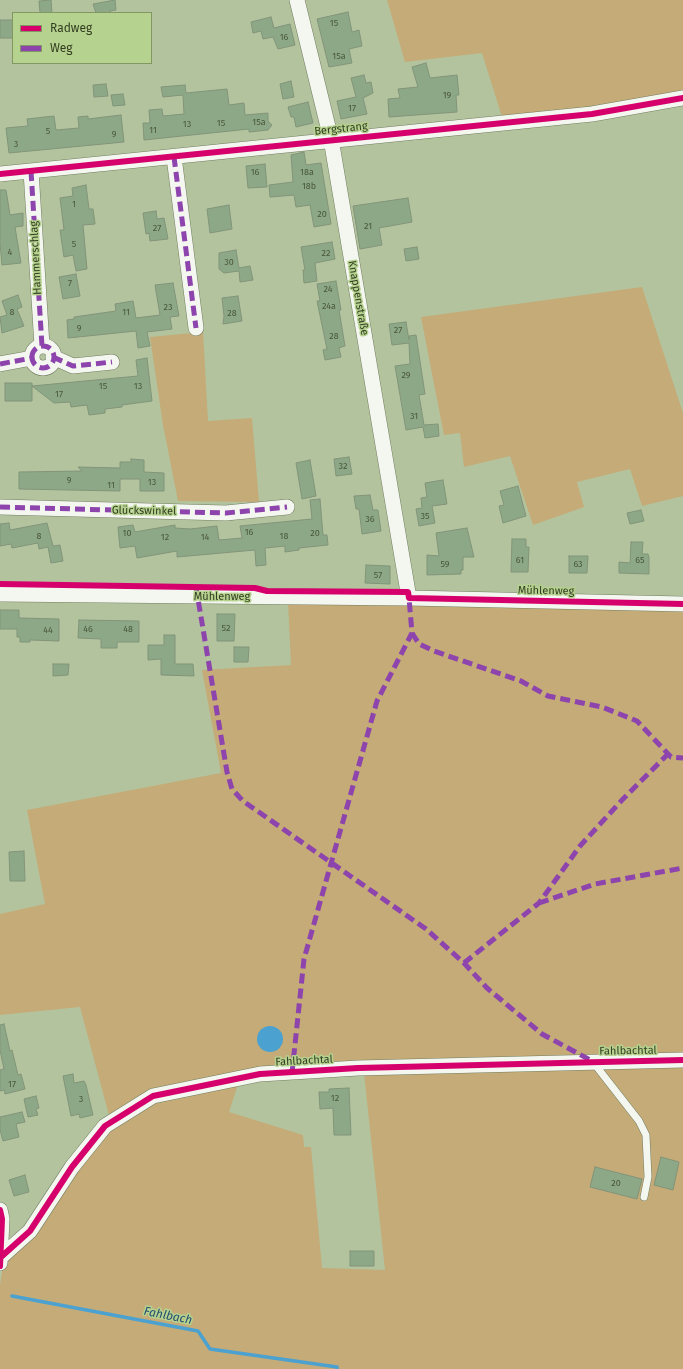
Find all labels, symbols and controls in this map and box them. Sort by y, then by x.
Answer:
legend [12,12,152,64]
house number: 15 [330,18,338,28]
text: Radweg [50,21,92,35]
house number: 16 [280,32,288,42]
text: Weg [50,41,73,55]
house number: 15a [332,51,346,61]
house number: 19 [443,90,451,100]
house number: 17 [348,103,356,113]
house number: 15a [252,117,266,127]
house number: 15 [217,118,225,128]
house number: 13 [183,119,191,129]
street label: Bergstrang [314,120,368,138]
house number: 11 [149,125,157,135]
house number: 5 [46,126,50,136]
house number: 9 [112,129,116,139]
house number: 3 [14,139,18,149]
house number: 16 [251,167,259,177]
house number: 18a [300,167,314,177]
house number: 18b [302,181,316,191]
house number: 1 [72,199,76,209]
house number: 20 [317,209,327,219]
street label: Hammerschlag [27,221,45,295]
house number: 21 [364,221,372,231]
house number: 27 [153,223,161,233]
house number: 5 [72,239,76,249]
house number: 4 [8,247,12,257]
house number: 22 [322,248,330,258]
house number: 30 [224,257,234,267]
street label: Knappenstraße [345,259,371,337]
house number: 7 [68,278,72,288]
house number: 24 [324,284,332,294]
house number: 24a [322,301,336,311]
house number: 23 [164,302,172,312]
house number: 8 [10,307,14,317]
house number: 11 [122,307,130,317]
house number: 28 [227,308,237,318]
house number: 9 [77,323,81,333]
house number: 27 [394,325,402,335]
house number: 28 [329,331,339,341]
house number: 29 [401,370,411,380]
house number: 15 [99,381,107,391]
house number: 13 [134,381,142,391]
house number: 17 [55,389,63,399]
house number: 31 [410,411,418,421]
house number: 32 [339,461,347,471]
house number: 9 [67,475,71,485]
house number: 13 [148,477,156,487]
house number: 11 [107,480,115,490]
street label: Glückswinkel [112,504,176,518]
house number: 35 [421,511,429,521]
house number: 36 [365,514,375,524]
house number: 16 [245,527,253,537]
house number: 10 [123,528,131,538]
house number: 20 [310,528,320,538]
house number: 8 [37,531,41,541]
house number: 18 [280,531,288,541]
house number: 12 [161,532,169,542]
house number: 14 [201,532,209,542]
house number: 61 [516,555,524,565]
house number: 65 [635,555,645,565]
house number: 59 [440,559,450,569]
house number: 63 [573,559,583,569]
house number: 57 [374,570,382,580]
street label: Mühlenweg [518,584,574,598]
street label: Mühlenweg [194,590,250,604]
house number: 52 [222,623,230,633]
house number: 46 [83,624,93,634]
house number: 48 [123,624,133,634]
house number: 44 [43,625,53,635]
street label: Fahlbachtal [599,1044,657,1058]
street label: Fahlbachtal [275,1053,333,1069]
house number: 17 [8,1079,16,1089]
house number: 12 [331,1093,339,1103]
house number: 3 [79,1094,83,1104]
house number: 20 [611,1178,621,1188]
water label: Fahlbach [143,1304,193,1328]

